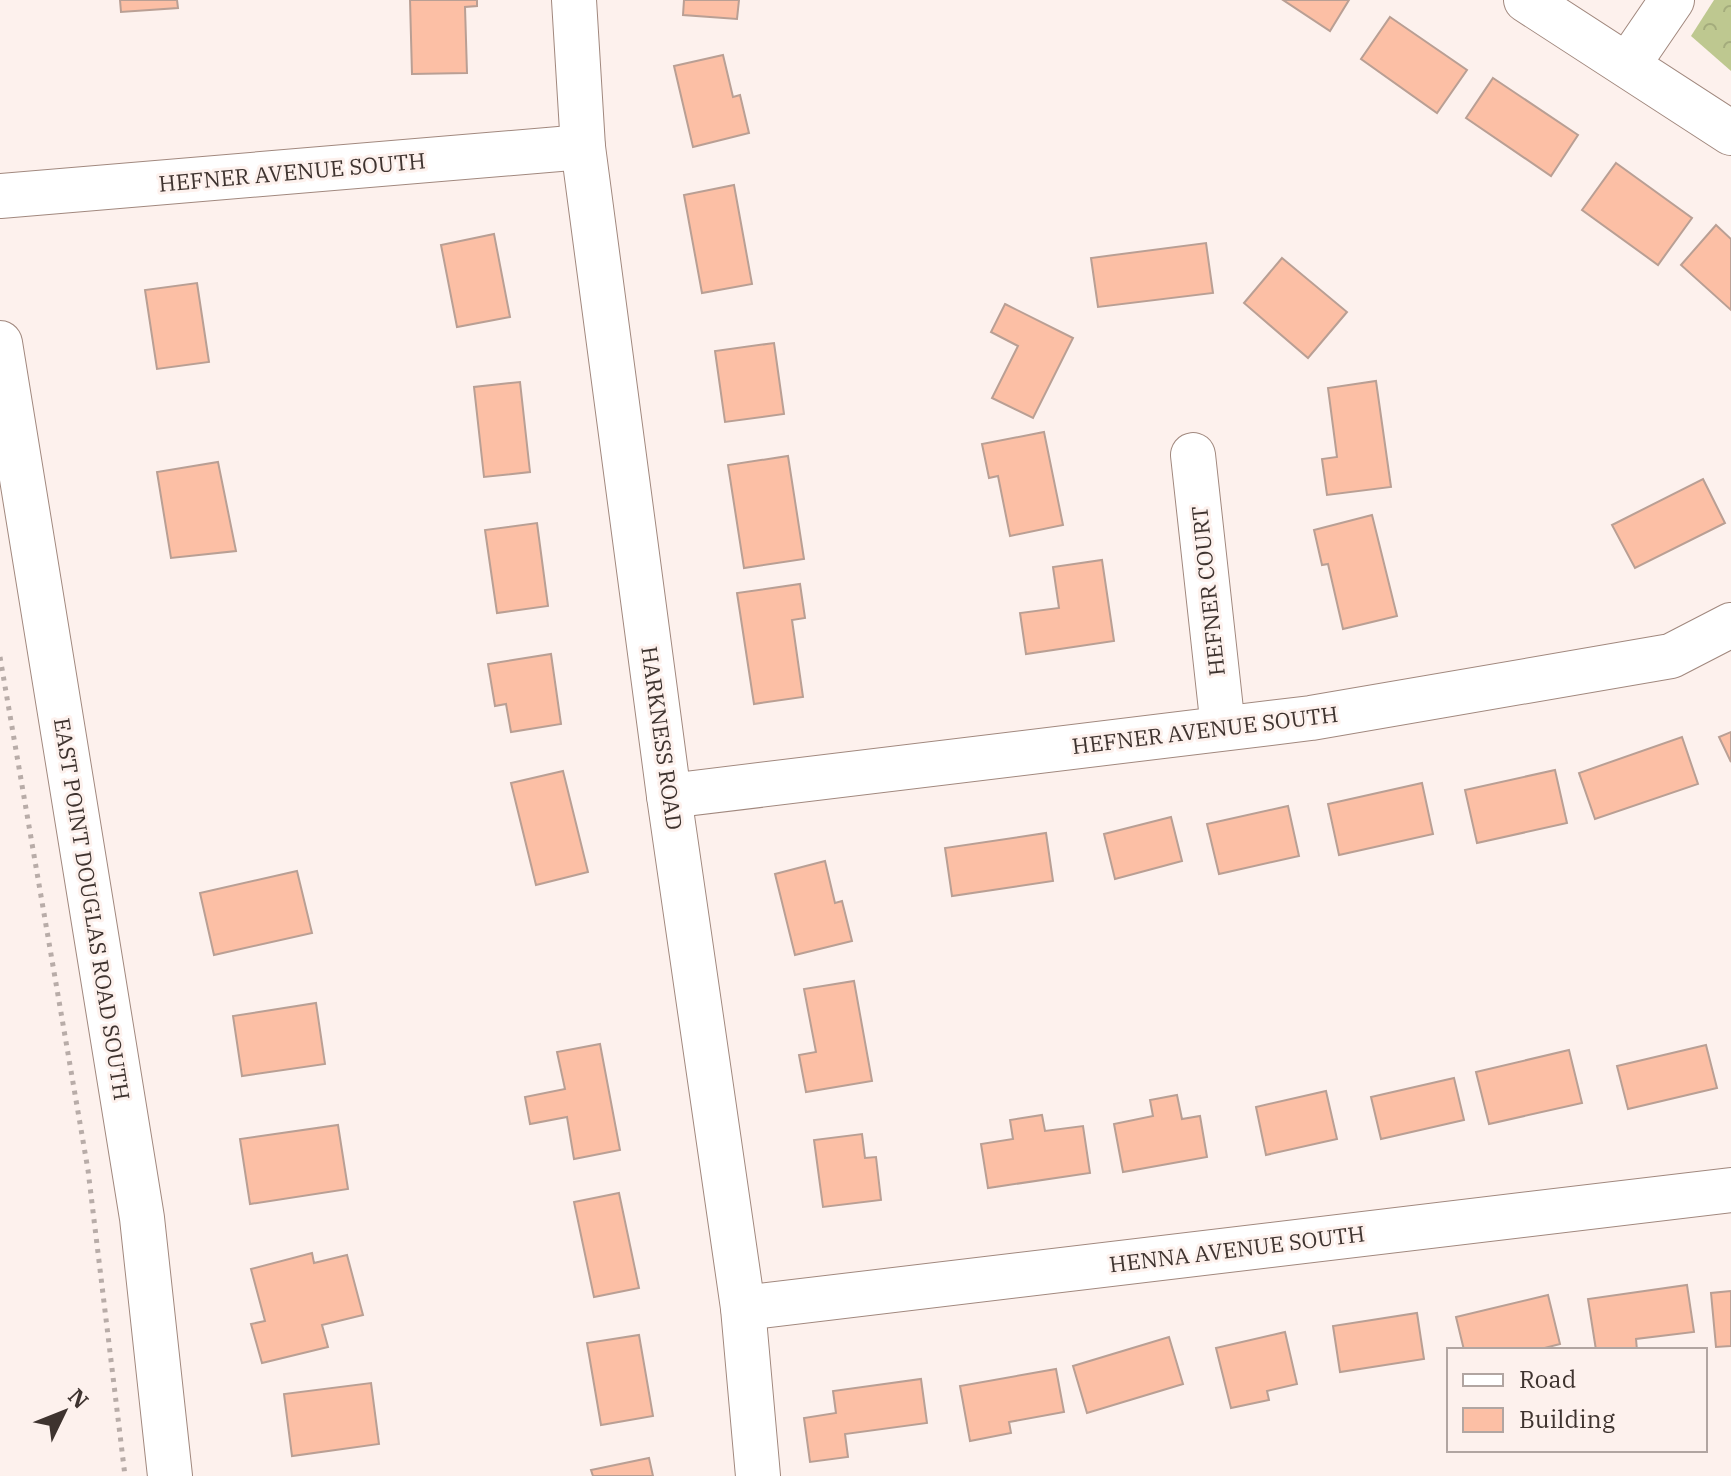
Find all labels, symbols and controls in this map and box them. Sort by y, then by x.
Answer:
street label: HEFNER AVENUE SOUTH [157,145,427,198]
street label: HEFNER COURT [1184,505,1231,678]
street label: HARKNESS ROAD [635,644,690,832]
street label: HEFNER AVENUE SOUTH [1070,699,1340,760]
street label: EAST POINT DOUGLAS ROAD SOUTH [48,716,137,1102]
street label: HENNA AVENUE SOUTH [1107,1218,1366,1279]
legend [1447,1348,1707,1452]
text: Road [1519,1363,1576,1395]
north arrow [24,1372,104,1452]
text: N [62,1382,96,1414]
text: Building [1519,1403,1615,1435]

